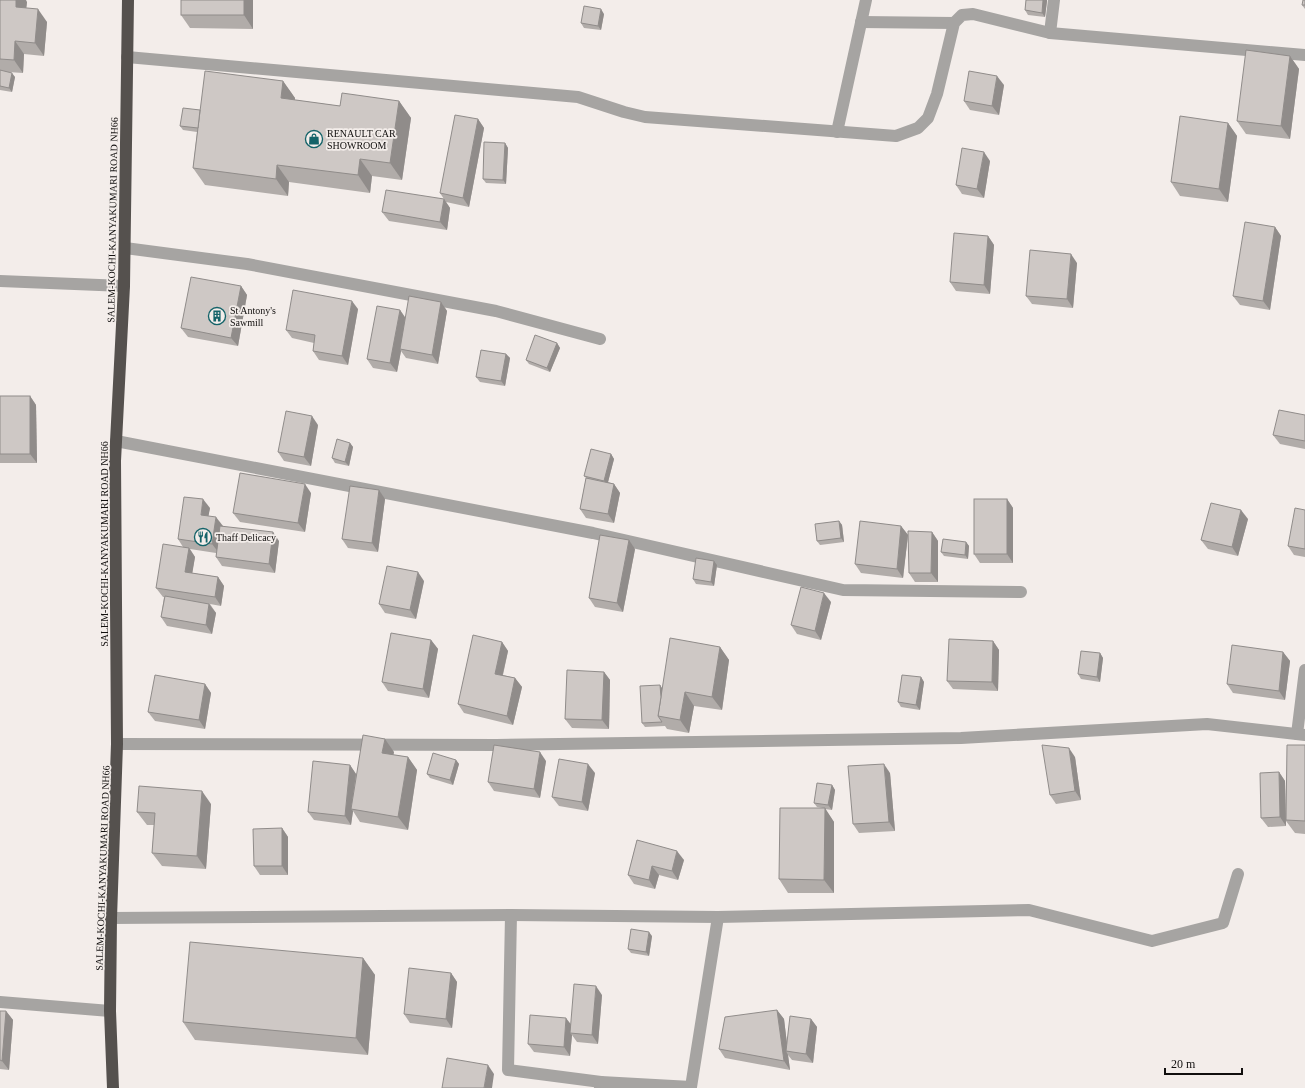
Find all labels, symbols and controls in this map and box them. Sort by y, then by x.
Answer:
street label: SALEM-KOCHI-KANYAKUMARI ROAD NH66 [105,117,120,323]
place label: RENAULT CAR SHOWROOM [327,128,396,151]
shop icon: RENAULT CAR SHOWROOM [304,129,324,149]
place label: St Antony's Sawmill [230,305,276,328]
building icon: St Antony's Sawmill [207,306,227,326]
street label: SALEM-KOCHI-KANYAKUMARI ROAD NH66 [99,441,110,647]
restaurant icon: Thaff Delicacy [193,527,213,547]
place label: Thaff Delicacy [216,532,276,543]
street label: SALEM-KOCHI-KANYAKUMARI ROAD NH66 [93,765,112,971]
scale bar [1165,1050,1242,1076]
text: 20 m [1171,1057,1196,1071]

